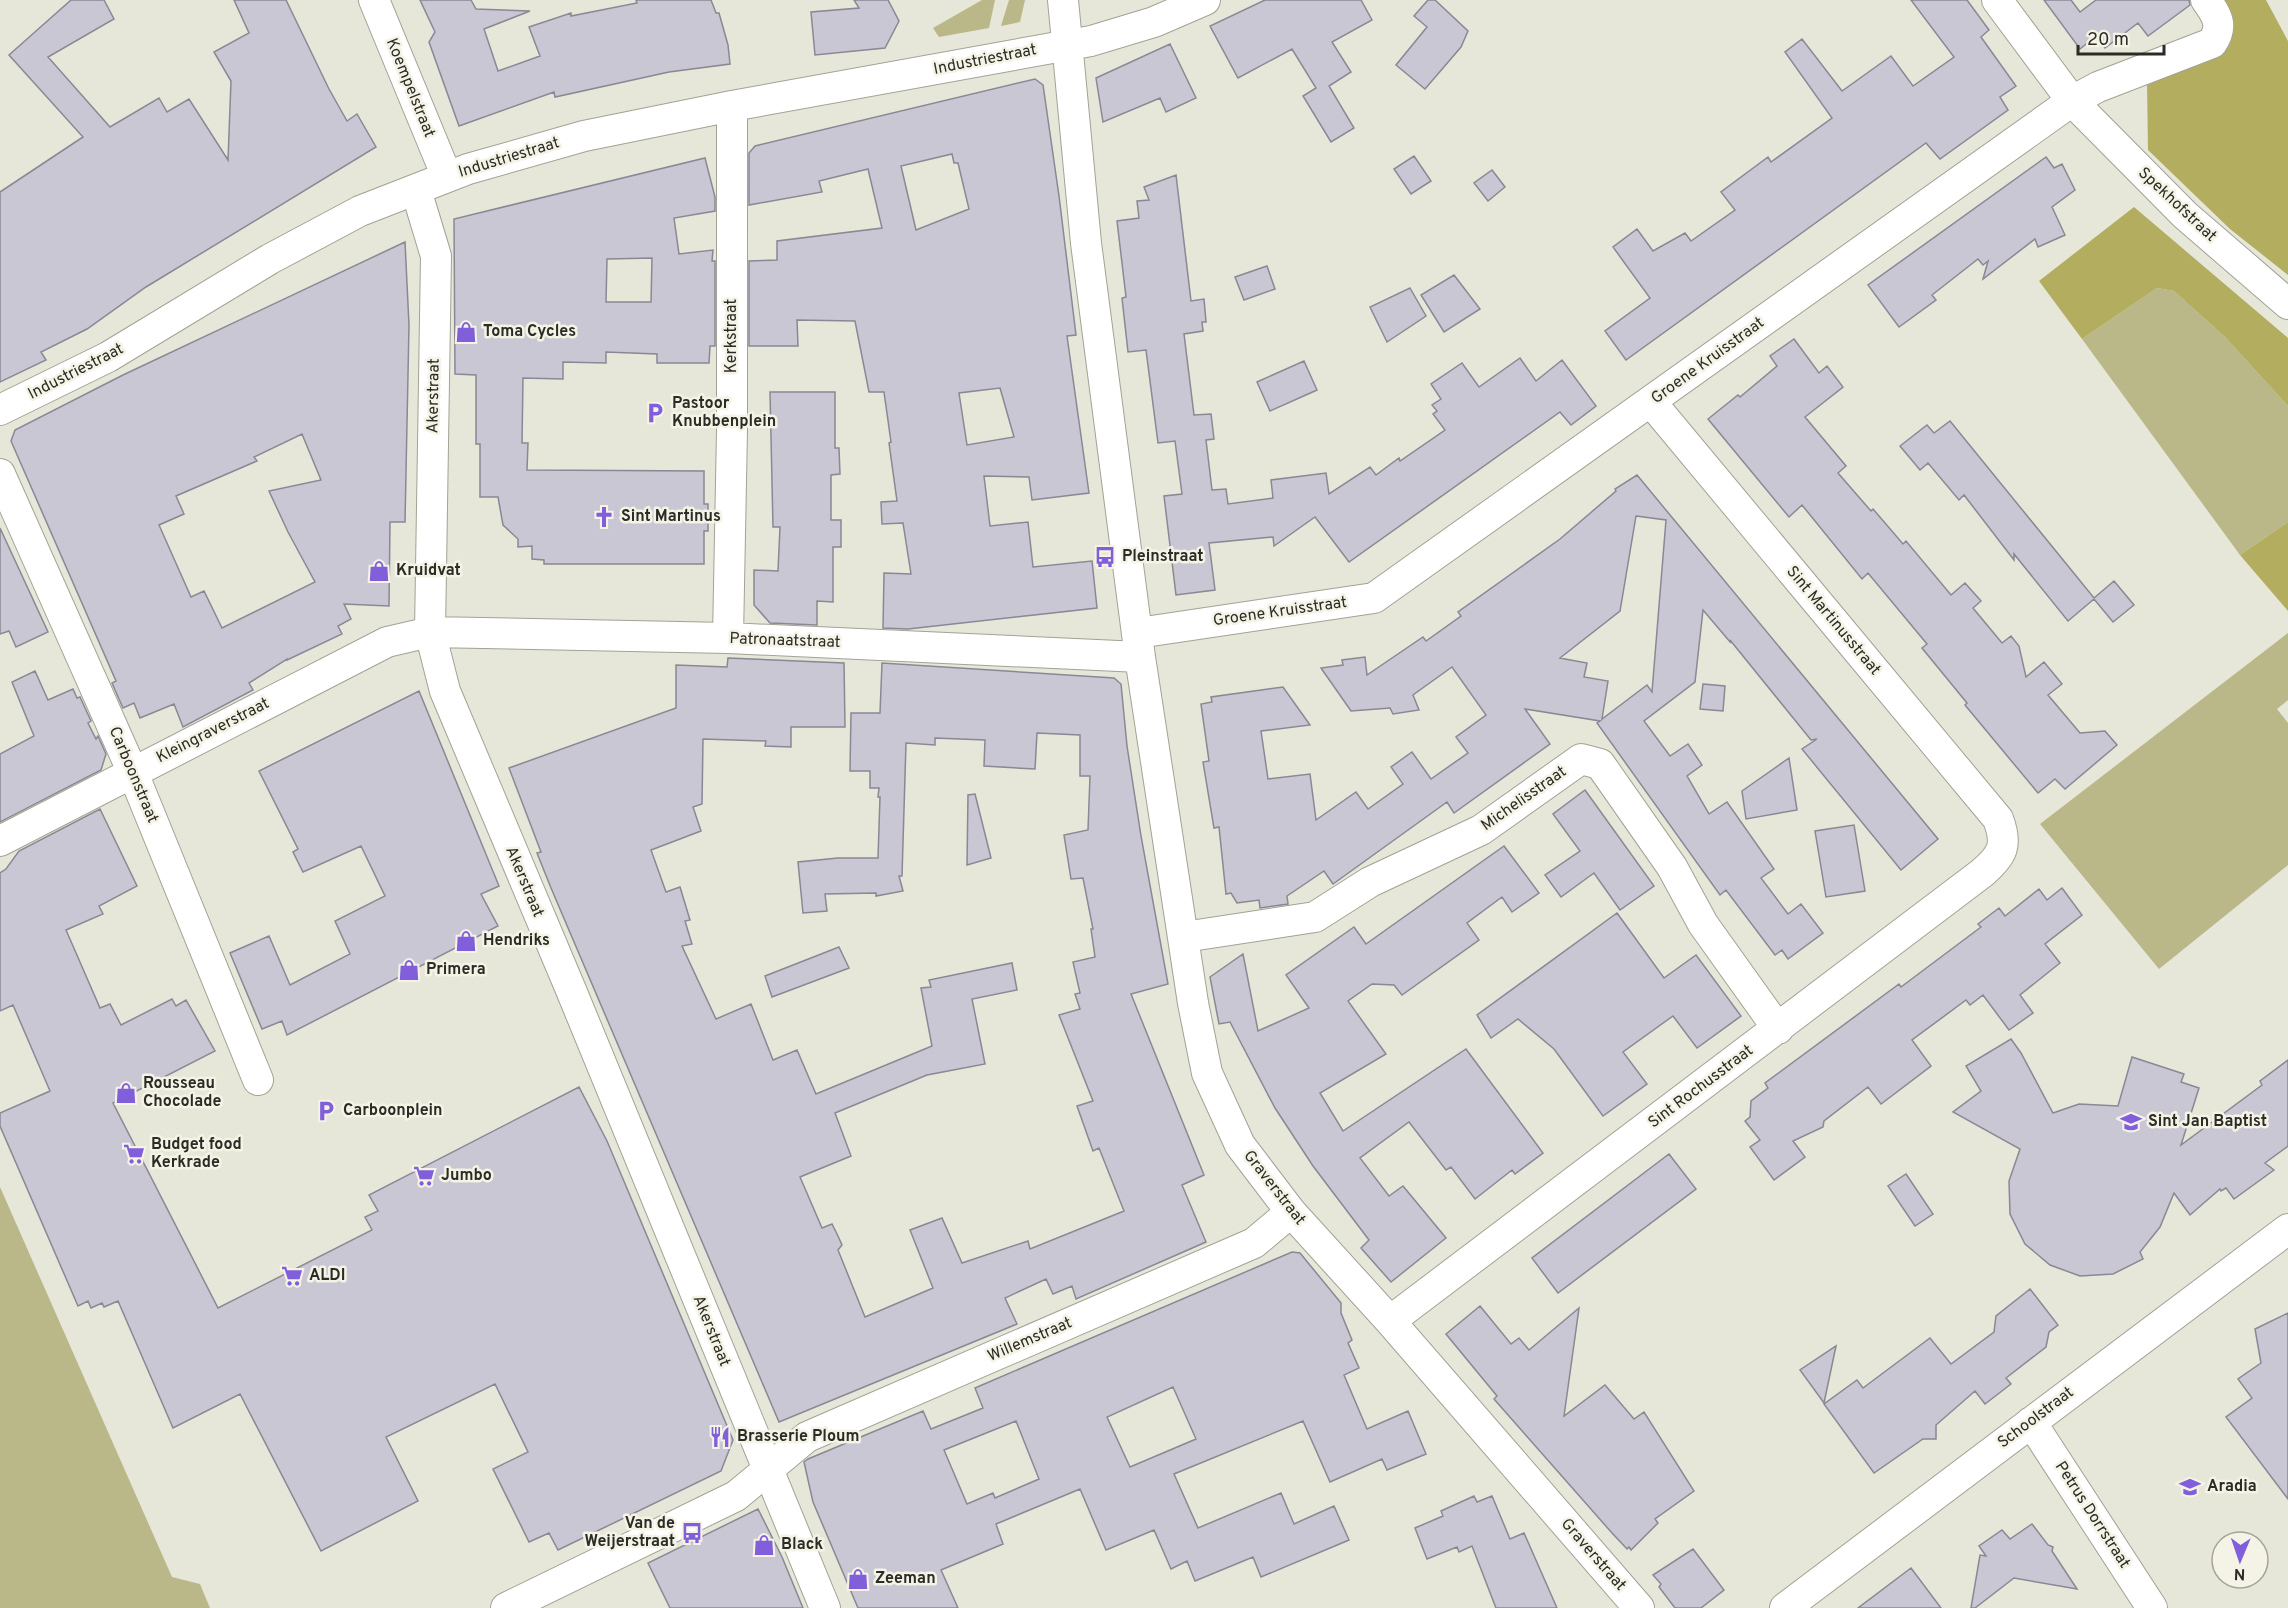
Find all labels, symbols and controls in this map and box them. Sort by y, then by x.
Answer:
scale bar [2078,18,2164,56]
text: 20 m [2087,29,2129,52]
street label: Koempelstraat [381,35,439,141]
street label: Industriestraat [932,40,1038,80]
street label: Industriestraat [456,133,562,183]
street label: Spekhofstraat [2133,163,2221,247]
street label: Kerkstraat [722,299,742,373]
street label: Groene Kruisstraat [1648,313,1768,409]
shop icon: Toma Cycles [454,320,478,344]
place label: Toma Cycles [483,322,576,342]
street label: Industriestraat [25,339,127,405]
street label: Akerstraat [423,358,445,434]
place label: Pastoor Knubbenplein [672,394,776,432]
parking icon: Pastoor Knubbenplein [643,401,667,425]
church icon: Sint Martinus [592,505,616,529]
place label: Sint Martinus [621,507,721,527]
bus stop icon: Pleinstraat [1093,545,1117,569]
place label: Pleinstraat [1122,547,1203,567]
shop icon: Kruidvat [367,559,391,583]
place label: Kruidvat [396,561,461,581]
street label: Sint Martinusstraat [1782,562,1884,680]
street label: Groene Kruisstraat [1212,593,1348,631]
street label: Patronaatstraat [729,629,841,653]
street label: Kleingraverstraat [153,694,273,768]
street label: Carboonstraat [104,724,162,826]
street label: Michelisstraat [1477,762,1571,836]
street label: Akerstraat [500,844,548,920]
shop icon: Hendriks [454,929,478,953]
place label: Hendriks [483,931,550,951]
shop icon: Primera [397,958,421,982]
place label: Primera [426,960,486,980]
street label: Sint Rochusstraat [1644,1041,1758,1133]
place label: Rousseau Chocolade [143,1074,221,1112]
shop icon: Rousseau Chocolade [114,1081,138,1105]
parking icon: Carboonplein [314,1099,338,1123]
place label: Carboonplein [343,1101,443,1121]
school or university icon: Sint Jan Baptist [2119,1110,2143,1134]
place label: Sint Jan Baptist [2148,1112,2267,1132]
place label: Budget food Kerkrade [151,1135,242,1173]
supermarket icon: Budget food Kerkrade [122,1142,146,1166]
street label: Graverstraat [1239,1147,1309,1229]
supermarket icon: Jumbo [412,1164,436,1188]
place label: Jumbo [441,1166,492,1186]
supermarket icon: ALDI [280,1264,304,1288]
place label: ALDI [309,1266,345,1286]
street label: Akerstraat [688,1292,734,1370]
street label: Willemstraat [985,1313,1075,1367]
street label: Schoolstraat [1994,1383,2078,1453]
restaurant icon: Brasserie Ploum [708,1425,732,1449]
place label: Brasserie Ploum [737,1427,859,1447]
street label: Petrus Dorrstraat [2050,1458,2134,1572]
school or university icon: Aradia [2178,1475,2202,1499]
place label: Aradia [2207,1477,2257,1497]
place label: Van de Weijerstraat [585,1514,675,1552]
street label: Graverstraat [1556,1515,1630,1595]
bus stop icon: Van de Weijerstraat [680,1521,704,1545]
north arrow [2210,1530,2270,1590]
shop icon: Black [752,1533,776,1557]
place label: Black [781,1535,823,1555]
text: N [2233,1563,2246,1583]
shop icon: Zeeman [846,1567,870,1591]
place label: Zeeman [875,1569,936,1589]

